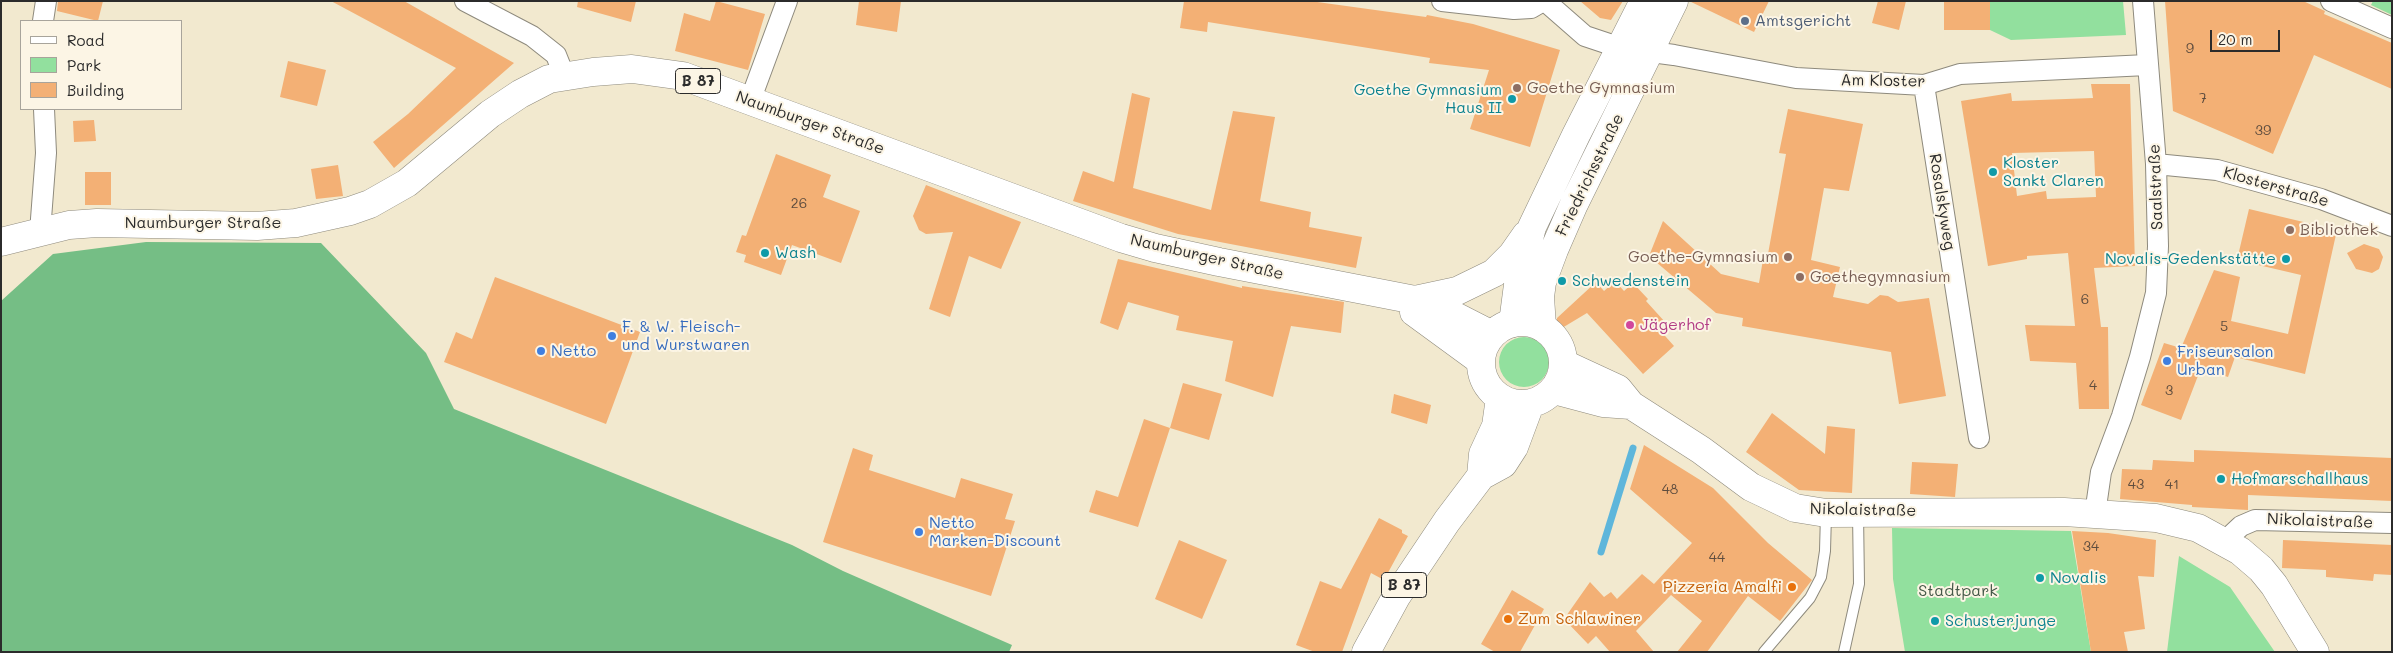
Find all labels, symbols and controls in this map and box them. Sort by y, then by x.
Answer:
place label: Amtsgericht [1755,11,1851,31]
marker: Amtsgericht [1739,15,1751,27]
legend [20,20,182,110]
scale bar [2213,20,2283,52]
text: 20 m [2218,29,2252,49]
text: Road [67,30,104,50]
house number: 9 [2186,41,2194,57]
text: Park [67,55,101,75]
road number: B 87 [676,68,720,94]
street label: Am Kloster [1840,71,1926,91]
place label: Goethe Gymnasium [1527,78,1675,98]
text: Building [67,80,124,100]
place label: Goethe Gymnasium Haus II [1354,80,1502,118]
marker: Goethe Gymnasium [1511,82,1523,94]
street label: Naumburger Straße [733,87,887,159]
house number: 7 [2199,91,2207,107]
marker: Goethe Gymnasium Haus II [1506,93,1518,105]
street label: Friedrichsstraße [1552,111,1628,239]
house number: 39 [2255,123,2271,139]
street label: Saalstraße [2145,144,2167,230]
street label: Rosalskyweg [1925,152,1959,252]
place label: Kloster Sankt Claren [2003,153,2104,191]
street label: Klosterstraße [2221,163,2331,211]
marker: Kloster Sankt Claren [1987,166,1999,178]
house number: 26 [791,196,807,212]
street label: Naumburger Straße [125,213,281,233]
place label: Bibliothek [2300,220,2378,240]
marker: Bibliothek [2284,224,2296,236]
street label: Naumburger Straße [1129,230,1285,284]
place label: Wash [775,243,816,263]
marker: Wash [759,247,771,259]
place label: Goethe-Gymnasium [1628,247,1778,267]
place label: Novalis-Gedenkstätte [2105,249,2276,269]
marker: Goethe-Gymnasium [1782,251,1794,263]
marker: Novalis-Gedenkstätte [2280,253,2292,265]
place label: Goethegymnasium [1810,267,1951,287]
place label: Schwedenstein [1572,271,1689,291]
marker: Goethegymnasium [1794,271,1806,283]
marker: Schwedenstein [1556,275,1568,287]
house number: 6 [2081,292,2089,308]
place label: Jägerhof [1640,315,1711,335]
place label: F. & W. Fleisch- und Wurstwaren [622,317,750,355]
marker: Jägerhof [1624,319,1636,331]
house number: 5 [2220,319,2228,335]
marker: F. & W. Fleisch- und Wurstwaren [606,330,618,342]
place label: Netto [551,341,596,361]
place label: Friseursalon Urban [2177,342,2273,380]
marker: Netto [535,345,547,357]
marker: Friseursalon Urban [2161,355,2173,367]
house number: 4 [2089,378,2097,394]
house number: 3 [2165,383,2173,399]
place label: Hofmarschallhaus [2231,469,2369,489]
marker: Hofmarschallhaus [2215,473,2227,485]
house number: 43 [2128,477,2144,493]
house number: 41 [2165,477,2179,493]
house number: 48 [1662,482,1678,498]
street label: Nikolaistraße [1810,499,1916,521]
street label: Nikolaistraße [2266,510,2374,532]
place label: Netto Marken-Discount [929,513,1061,551]
marker: Netto Marken-Discount [913,526,925,538]
house number: 34 [2083,539,2099,555]
house number: 44 [1709,550,1725,566]
place label: Novalis [2050,568,2106,588]
road number: B 87 [1382,572,1426,598]
marker: Novalis [2034,572,2046,584]
place label: Pizzeria Amalfi [1663,577,1782,597]
marker: Pizzeria Amalfi [1786,581,1798,593]
park label: Stadtpark [1918,581,1998,601]
place label: Zum Schlawiner [1518,609,1641,629]
place label: Schusterjunge [1945,611,2056,631]
marker: Zum Schlawiner [1502,613,1514,625]
marker: Schusterjunge [1929,615,1941,627]

